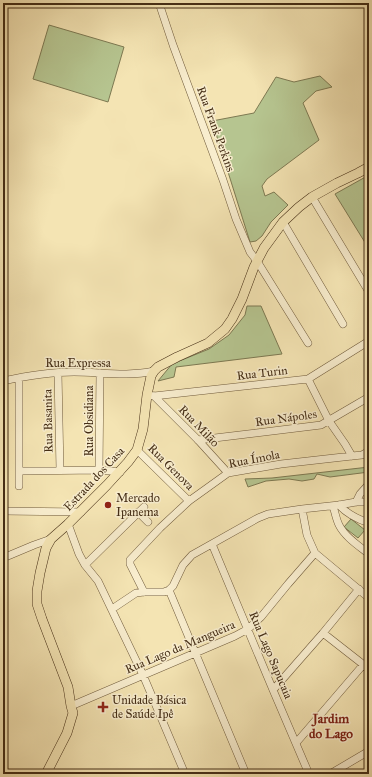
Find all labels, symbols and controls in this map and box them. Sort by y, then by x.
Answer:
street label: Rua Frank Perkins [194,84,238,174]
street label: Rua Expressa [45,356,112,370]
street label: Rua Turin [236,363,289,383]
street label: Rua Obsidiana [82,385,96,456]
street label: Rua Basanita [40,388,56,453]
street label: Rua Milão [176,402,222,450]
street label: Rua Nápoles [254,407,318,429]
street label: Rua Genova [145,441,198,494]
street label: Estrada dos Casa [61,443,128,514]
street label: Rua Ímola [227,445,282,471]
place label: Mercado Ipanema [116,491,160,519]
marker: Mercado Ipanema [103,500,113,510]
street label: Rua Lago Sapucaia [245,609,296,702]
street label: Rua Lago da Mangueira [123,617,238,677]
place label: Unidade Básica de Saúde Ipê [112,693,187,721]
marker: Unidade Básica de Saúde Ipê [97,701,109,713]
district label: Jardim do Lago [309,711,353,742]

